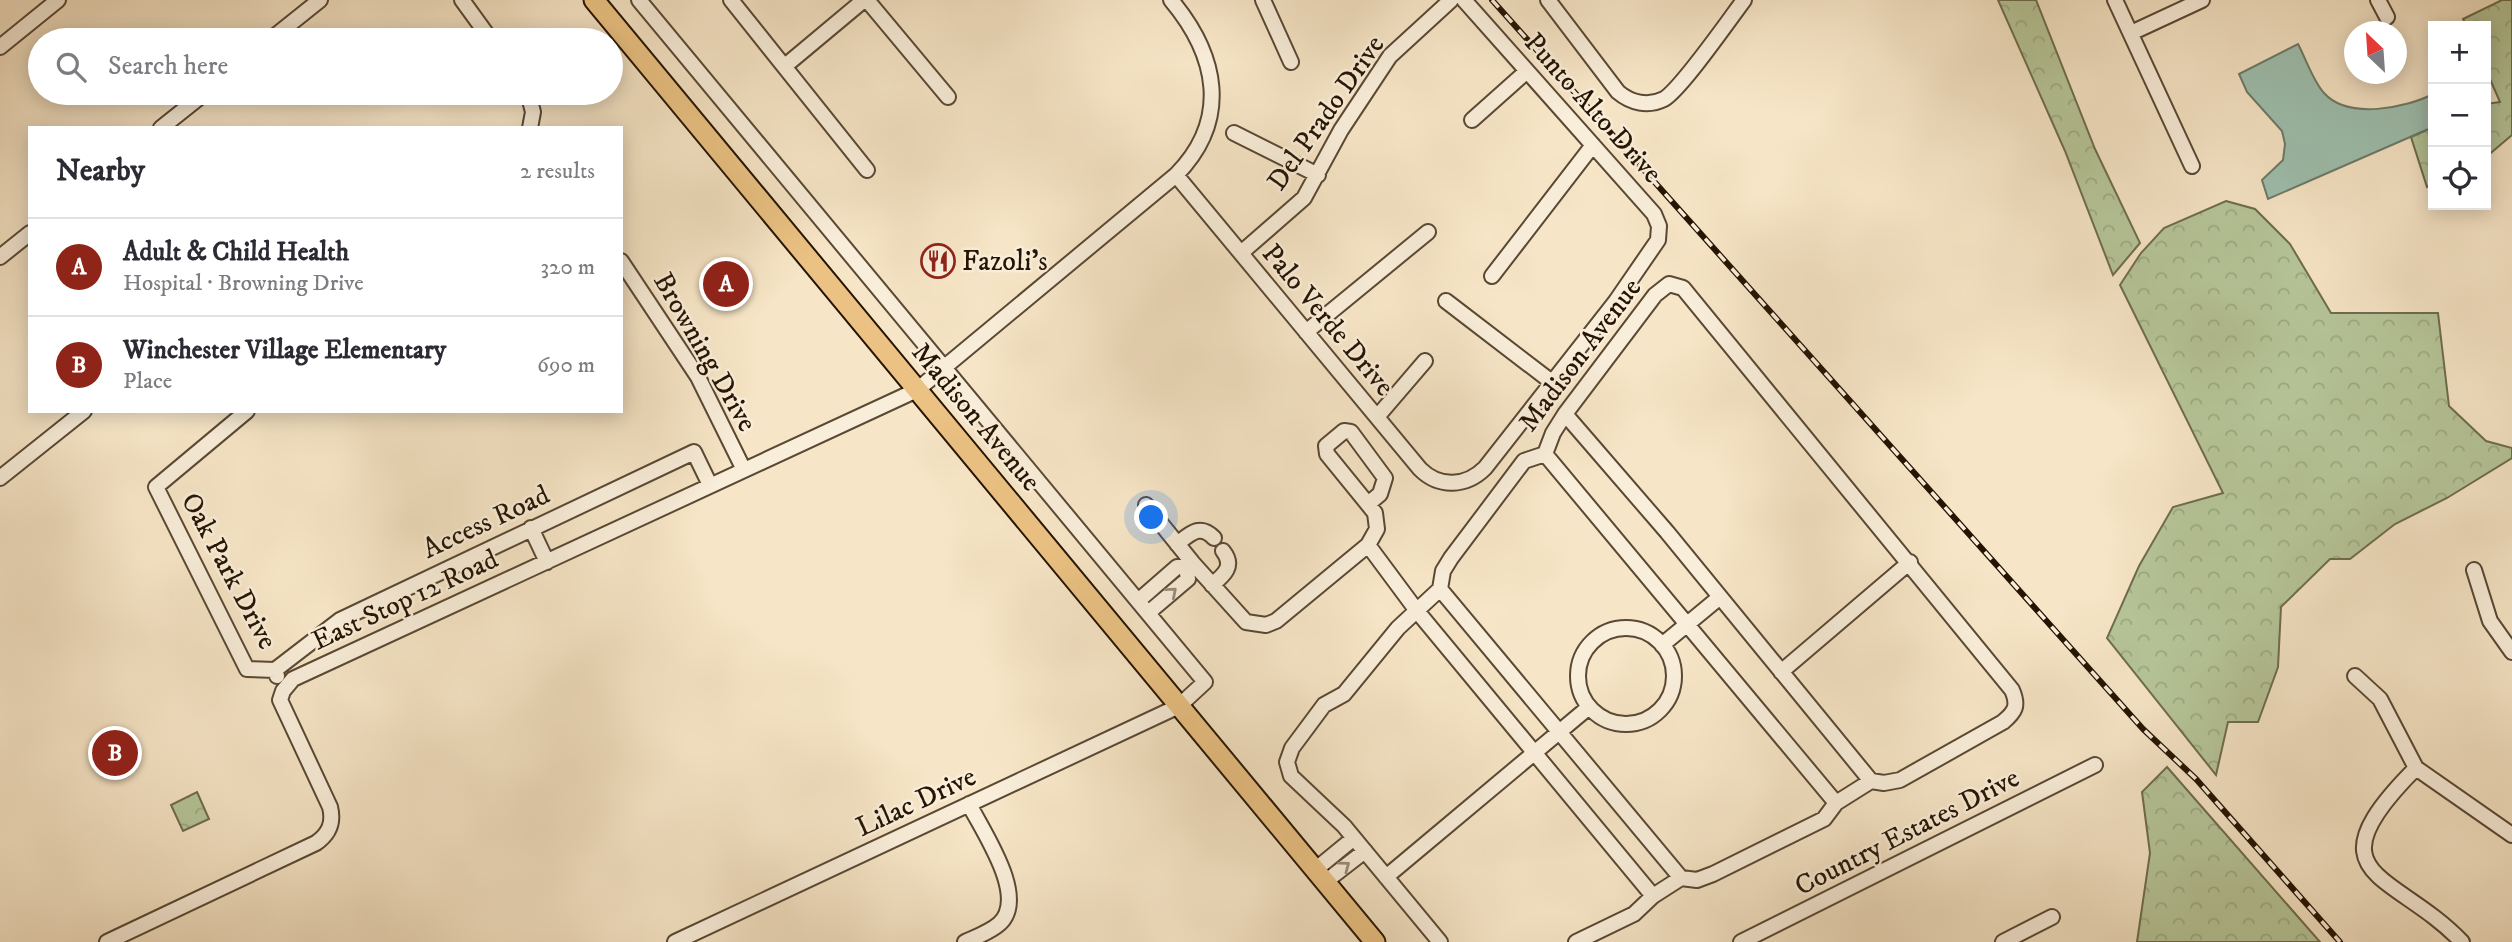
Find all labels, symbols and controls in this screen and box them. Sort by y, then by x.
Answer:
north arrow [2344,21,2407,84]
map controls [2428,21,2491,210]
button: + [2428,21,2491,84]
street label: Punto Alto Drive [1516,26,1670,190]
search box [28,28,623,105]
street label: Del Prado Drive [1260,29,1392,197]
icon: search [52,48,90,86]
text: Search here [108,50,228,83]
button: − [2428,84,2491,147]
button: locate [2428,147,2491,210]
text: Nearby [56,153,145,190]
text: 2 results [520,157,595,186]
text: Adult & Child Health [123,236,349,269]
street label: Palo Verde Drive [1254,237,1402,403]
restaurant icon: Fazoli's [919,242,957,280]
place label: Fazoli's [962,244,1048,279]
text: A [72,253,86,282]
text: 320 m [541,253,595,282]
pin: A [703,258,749,310]
street label: Browning Drive [645,266,765,438]
text: Hospital · Browning Drive [123,269,364,298]
street label: Madison Avenue [1511,271,1649,439]
text: Winchester Village Elementary [123,334,446,367]
street label: Madison Avenue [904,336,1048,498]
text: B [72,351,86,380]
text: 690 m [537,351,595,380]
text: Place [123,367,172,396]
street label: Access Road [417,477,555,567]
street label: Oak Park Drive [173,487,285,655]
your location [1134,500,1168,534]
street label: East Stop 12 Road [306,542,504,658]
one-way arrow [1164,588,1177,600]
pin: B [92,727,138,779]
street label: Lilac Drive [851,759,981,845]
street label: Country Estates Drive [1789,760,2025,904]
one-way arrow [1337,862,1349,875]

